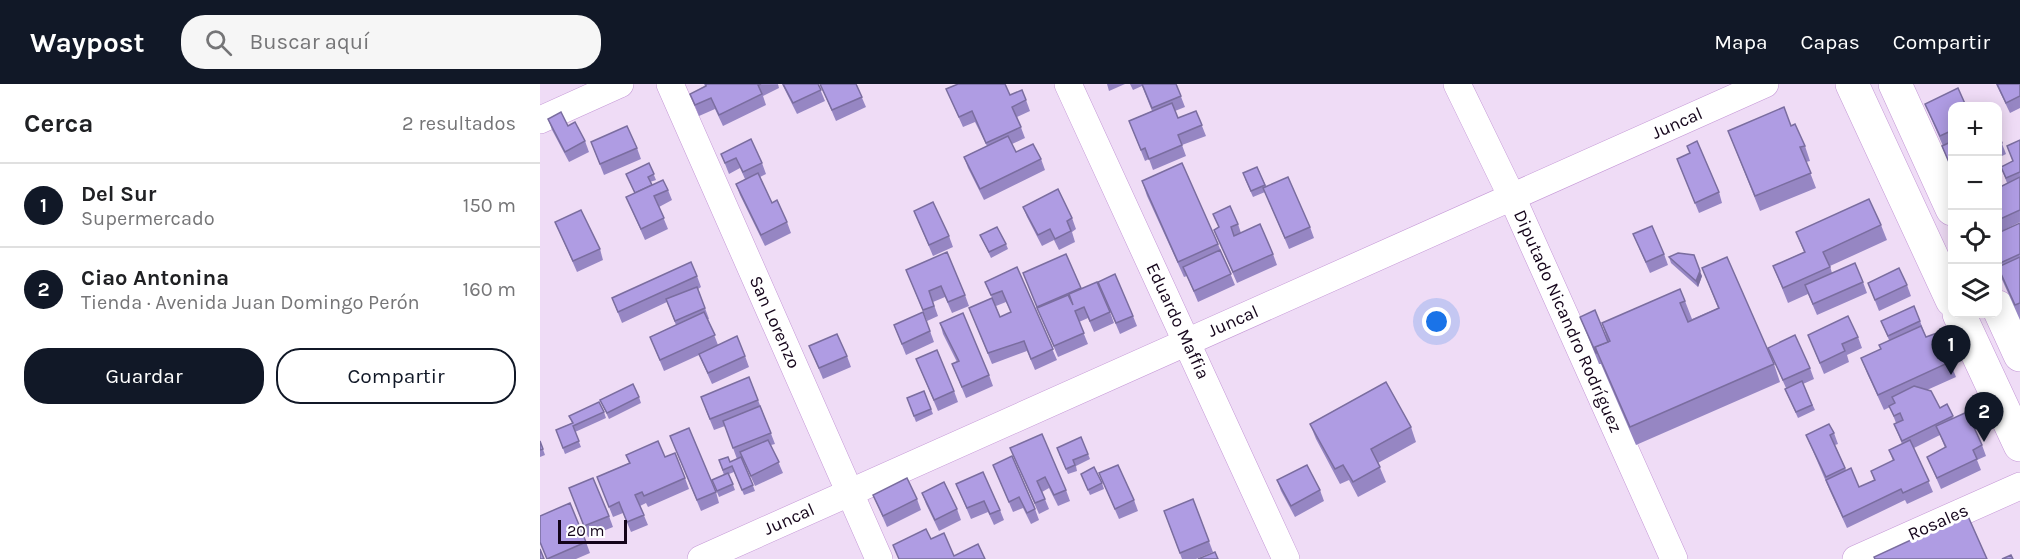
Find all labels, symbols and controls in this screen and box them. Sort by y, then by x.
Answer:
search box [181,15,601,69]
text: Waypost [30,26,145,59]
icon: search [202,26,235,59]
text: Buscar aquí [250,29,370,55]
text: Mapa [1714,30,1768,54]
text: Capas [1801,30,1860,54]
text: Compartir [1893,30,1990,54]
street label: Juncal [1648,102,1706,144]
map controls [1948,102,2002,318]
button: + [1948,102,2002,156]
text: Cerca [24,108,93,139]
text: 2 resultados [402,112,516,135]
button: − [1948,156,2002,210]
text: Del Sur [81,181,156,207]
text: 1 [40,194,47,217]
text: 150 m [463,194,516,217]
street label: Diputado Nicandro Rodríguez [1509,206,1627,436]
text: Supermercado [81,207,215,230]
button: locate [1948,210,2002,264]
street label: Eduardo Maffia [1141,259,1215,383]
button: layers [1948,264,2002,318]
text: Ciao Antonina [81,265,229,291]
street label: San Lorenzo [745,272,805,372]
text: 2 [37,278,50,301]
text: 160 m [463,278,516,301]
text: Tienda · Avenida Juan Domingo Perón [81,291,420,314]
street label: Juncal [1204,300,1262,342]
your location [1422,307,1451,336]
pin: 1 [1932,326,1970,375]
button: Guardar [24,348,264,404]
button: Compartir [276,348,516,404]
pin: 2 [1964,392,2004,442]
street label: Juncal [760,498,818,540]
street label: Rosales [1904,499,1972,545]
scale bar [558,517,627,544]
text: 20 m [567,521,605,540]

